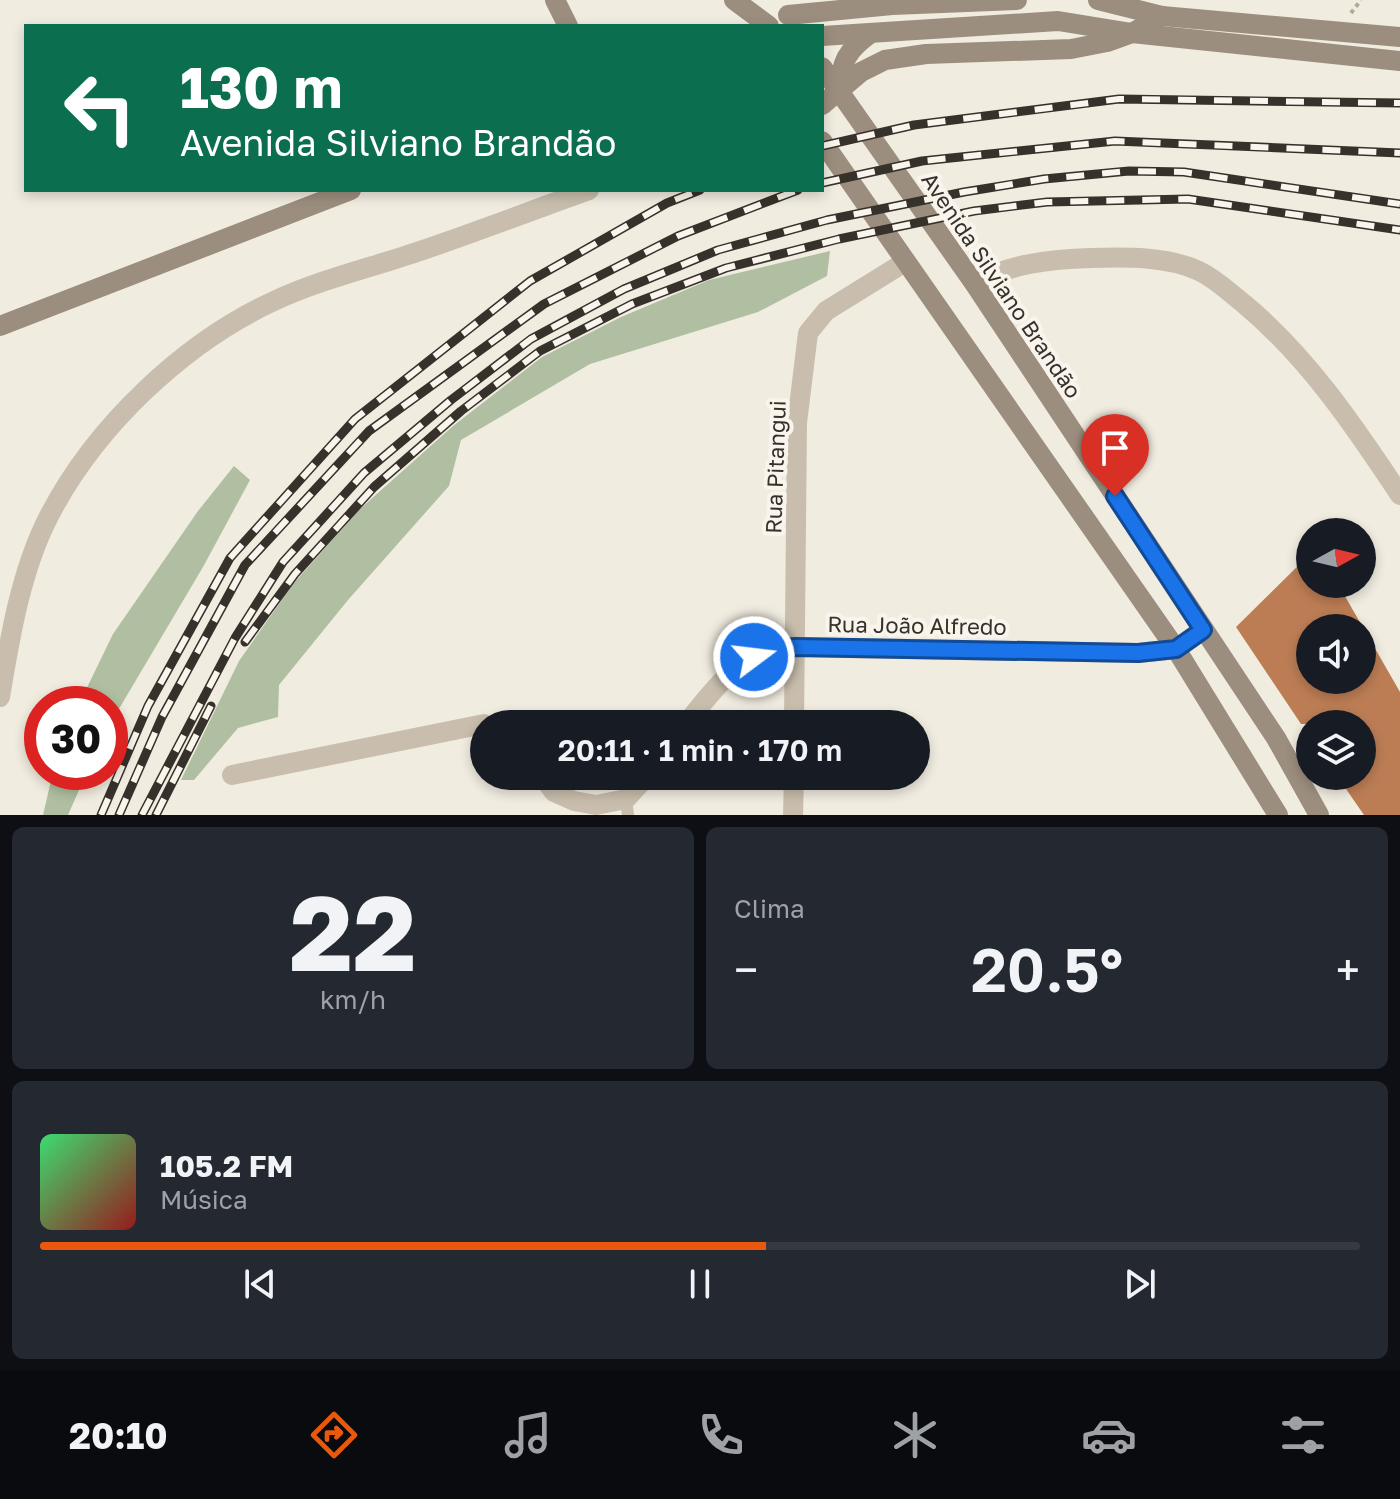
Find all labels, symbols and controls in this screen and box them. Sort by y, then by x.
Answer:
text: 130 m [180,53,342,120]
icon: left [48,56,152,160]
text: Avenida Silviano Brandão [180,121,616,164]
street label: Avenida Silviano Brandão [916,167,1088,403]
street label: Rua Pitangui [759,400,791,534]
pin [1081,414,1149,496]
icon: arrive [1093,426,1137,470]
north arrow [1296,518,1376,598]
map controls [1296,518,1376,790]
street label: Rua João Alfredo [827,610,1007,640]
button: sound [1296,614,1376,694]
position arrow [712,615,796,699]
speed limit sign: 30 [24,686,128,790]
button: layers [1296,710,1376,790]
text: 20:11 · 1 min · 170 m [558,732,842,768]
text: 22 [290,869,416,994]
text: Clima [734,893,805,924]
text: 20.5° [971,933,1123,1005]
text: − [734,943,758,996]
text: + [1336,943,1360,996]
text: km/h [320,984,386,1015]
text: 105.2 FM [160,1148,293,1184]
text: Música [160,1184,248,1215]
icon: previous [238,1262,282,1306]
icon: pause [678,1262,722,1306]
icon: next [1118,1262,1162,1306]
icon: directions [306,1407,362,1463]
icon: music [500,1407,556,1463]
icon: phone [693,1407,749,1463]
icon: climate [887,1407,943,1463]
icon: car [1081,1407,1137,1463]
icon: filters [1275,1407,1331,1463]
text: 20:10 [69,1414,168,1457]

